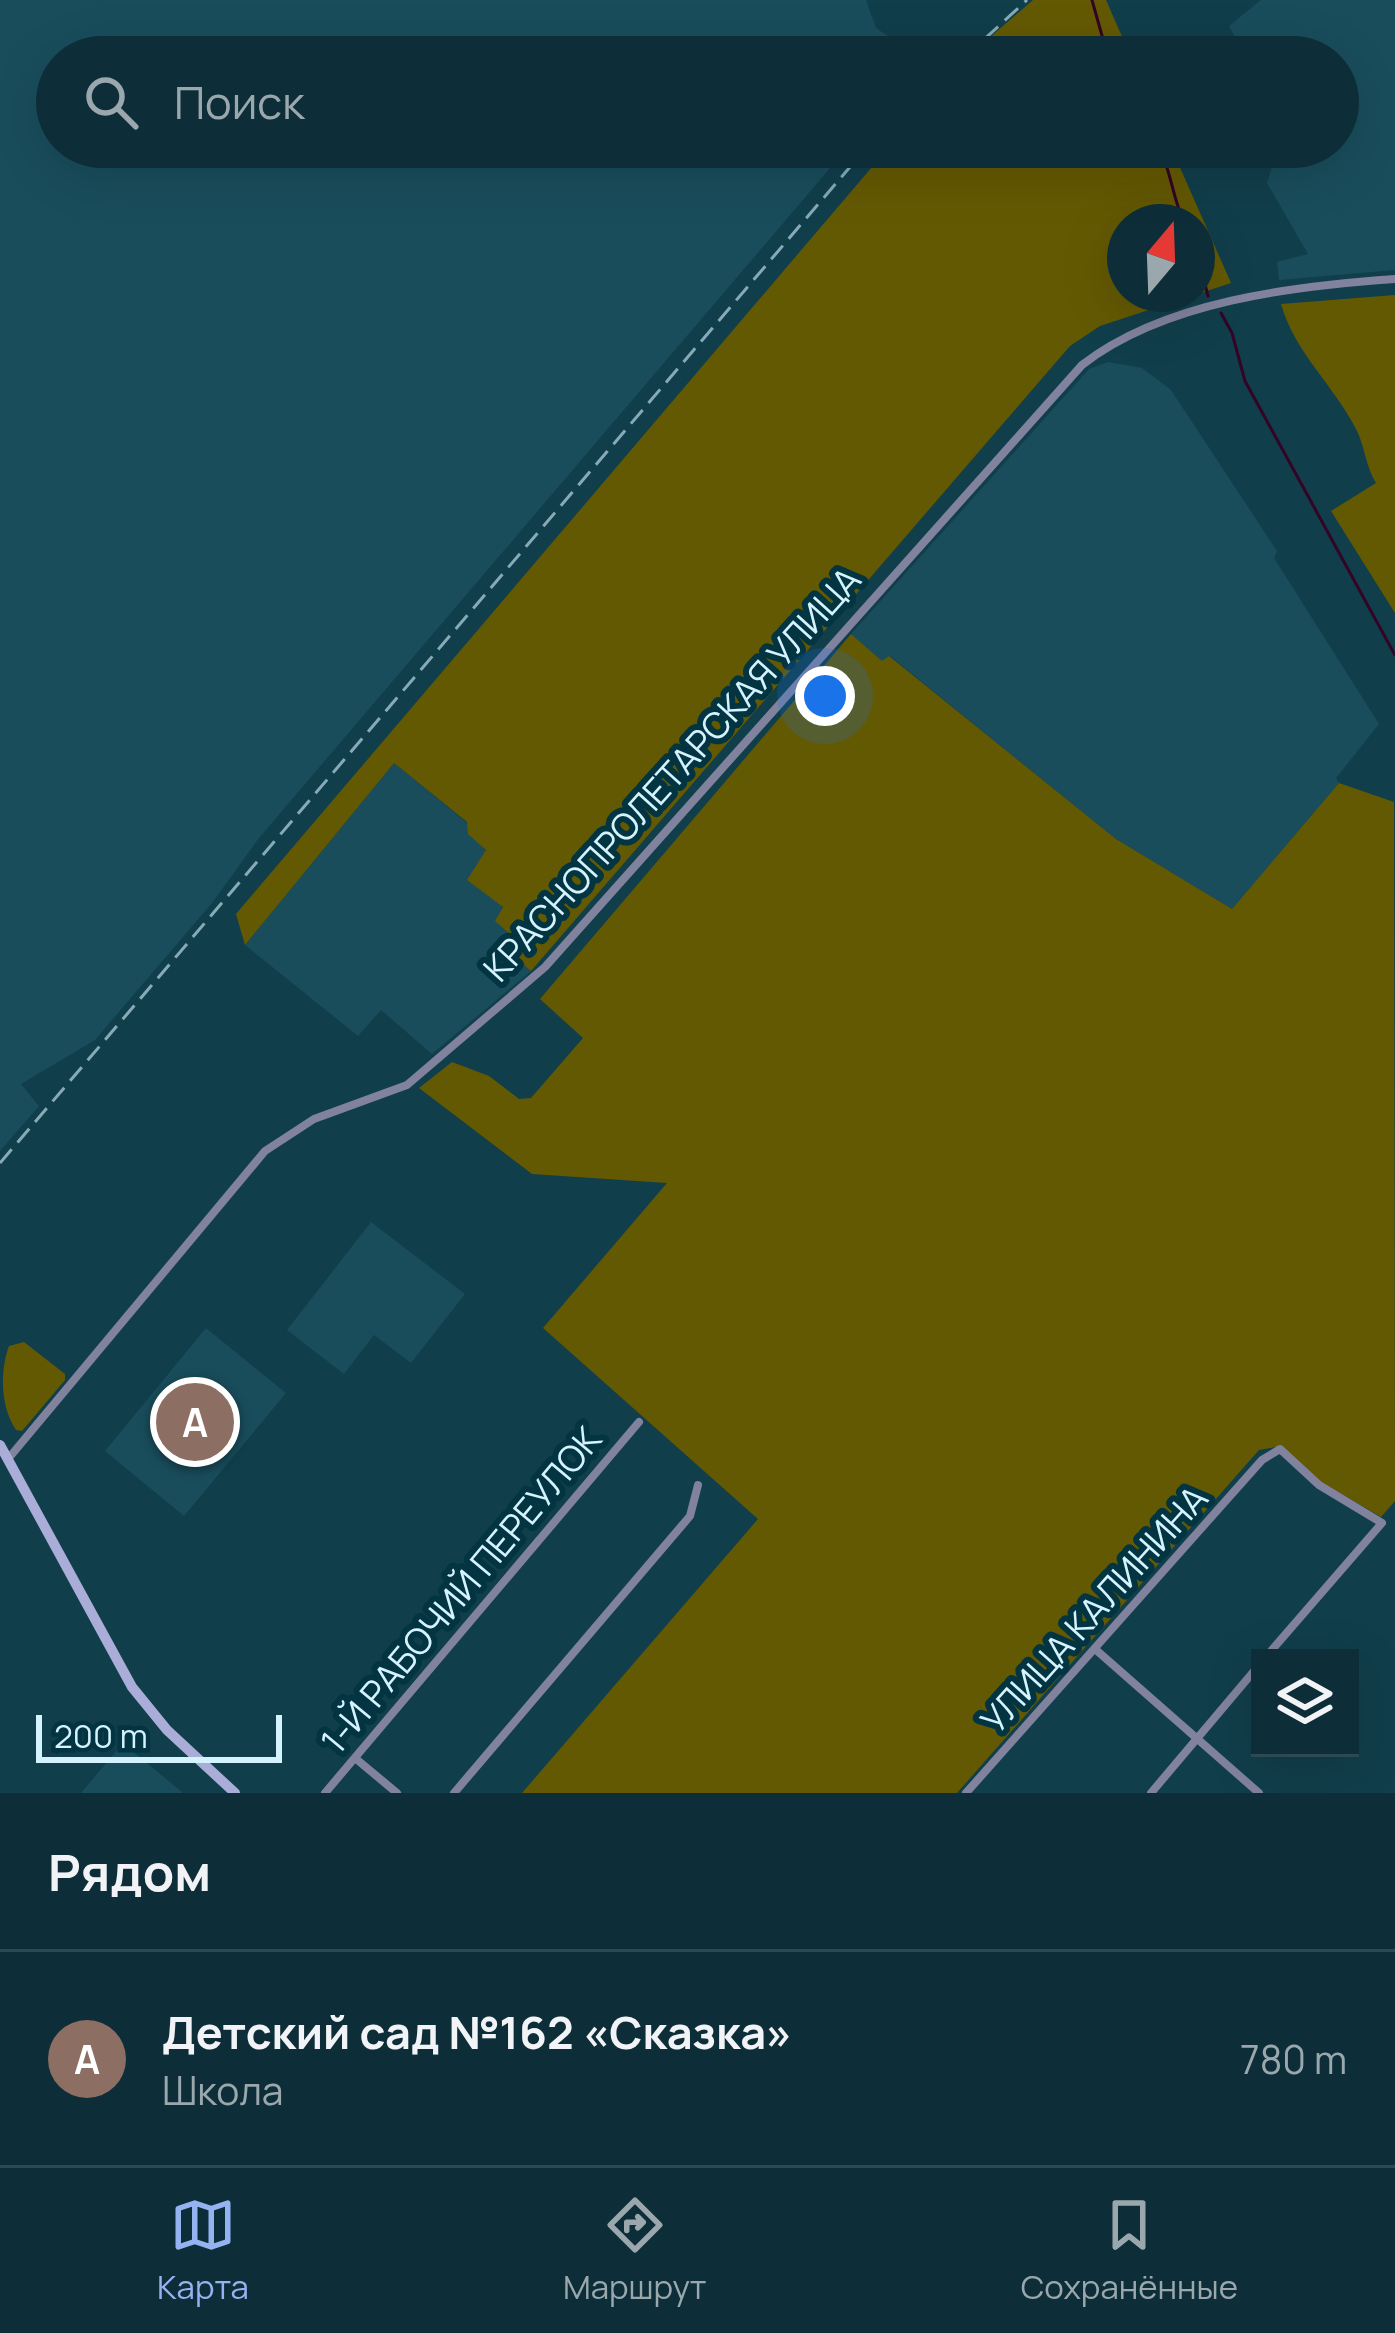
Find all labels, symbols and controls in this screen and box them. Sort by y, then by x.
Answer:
search box [36,36,1359,168]
icon: search [78,69,144,135]
text: Поиск [174,71,305,133]
north arrow [1107,204,1215,312]
street label: КРАСНОПРОЛЕТАРСКАЯ УЛИЦА [472,556,871,991]
your location [795,666,855,726]
pin: A [156,1377,234,1467]
street label: 1-Й РАБОЧИЙ ПЕРЕУЛОК [309,1415,612,1763]
street label: УЛИЦА КАЛИНИНА [969,1474,1218,1743]
map controls [1251,1649,1359,1757]
button: layers [1251,1649,1359,1757]
scale bar [36,1709,282,1762]
text: 200 m [54,1713,148,1758]
text: Рядом [48,1837,211,1906]
text: Детский сад №162 «Сказка» [162,2001,792,2063]
text: A [74,2032,100,2086]
text: 780 m [1240,2032,1347,2086]
text: Школа [162,2063,284,2117]
tab: Карта [157,2192,249,2309]
tab: Маршрут [563,2192,707,2309]
tab: Сохранённые [1021,2192,1238,2309]

